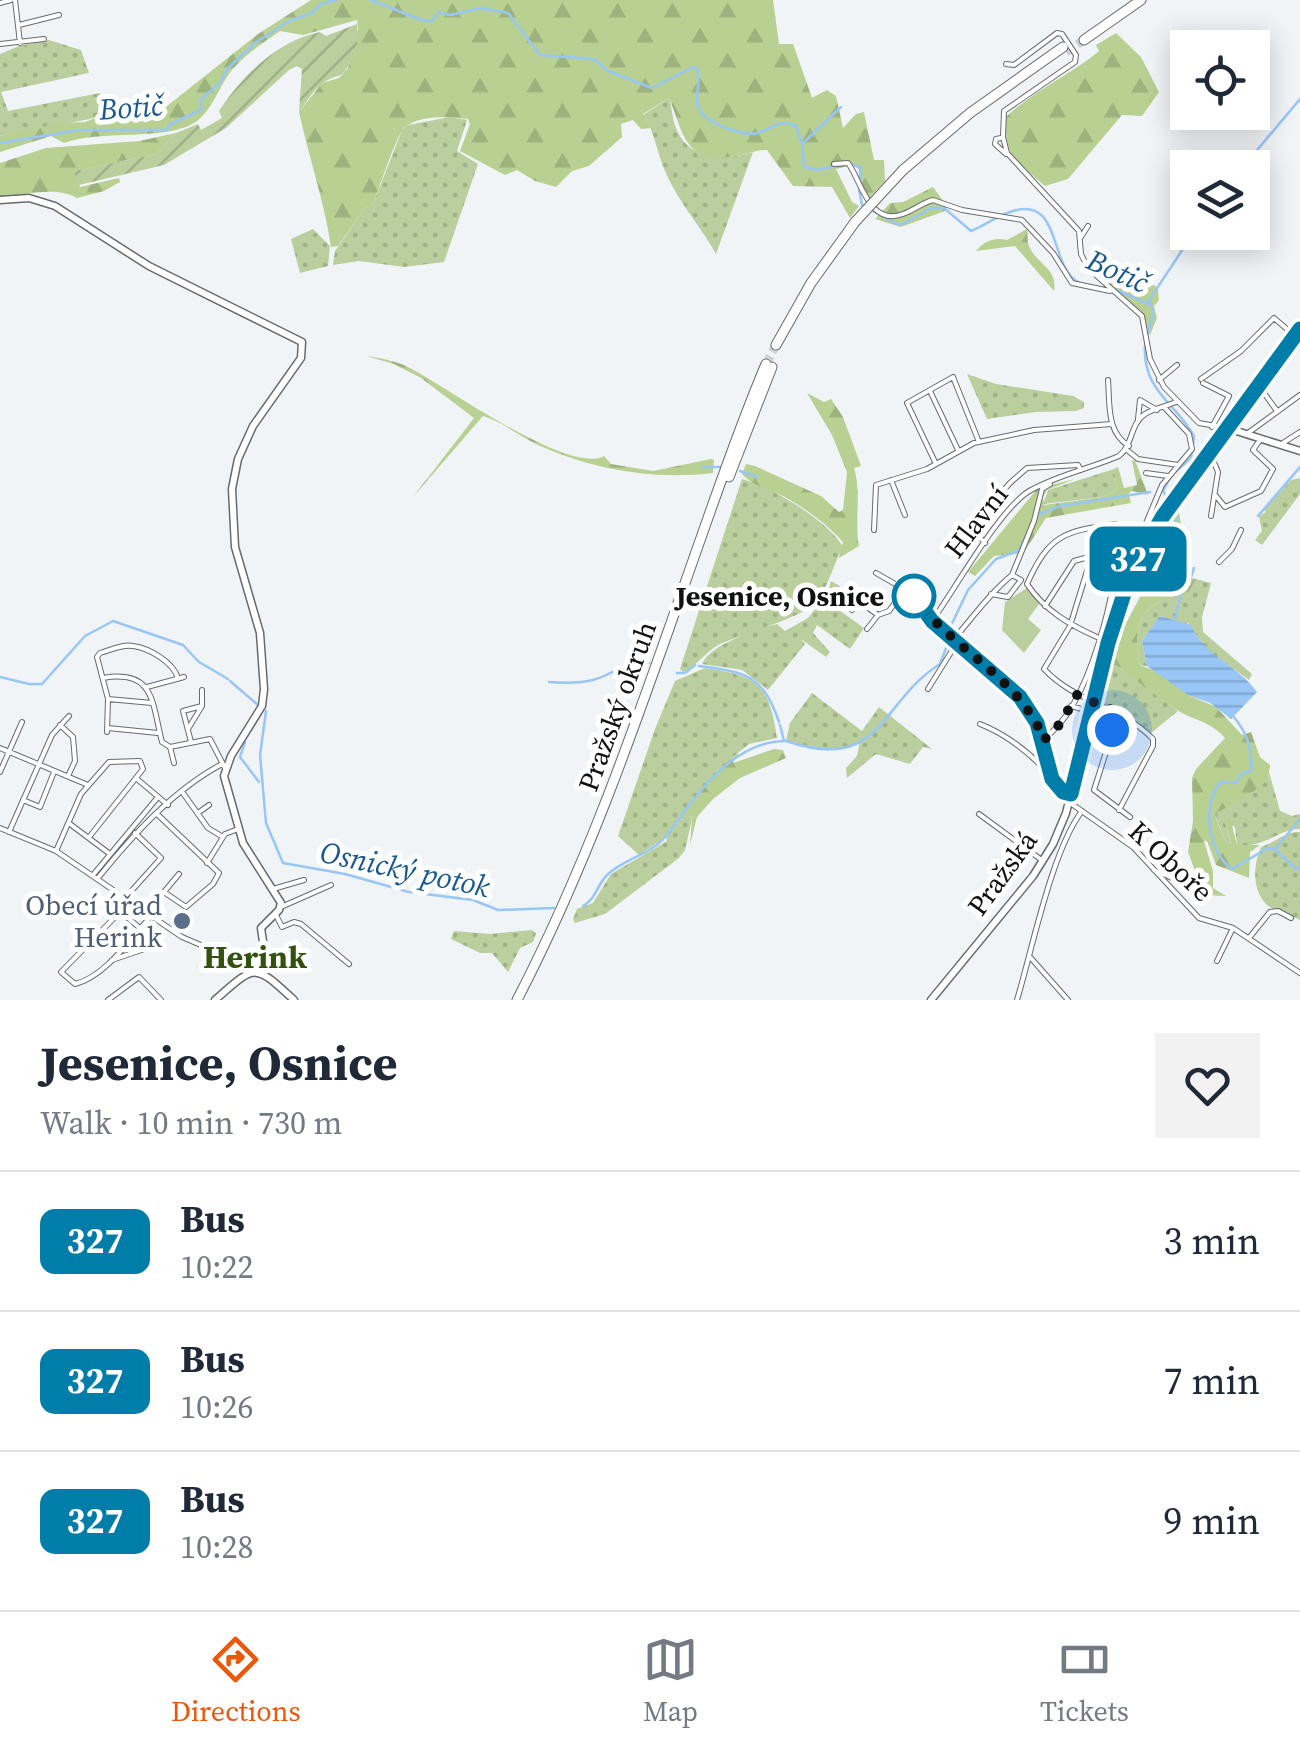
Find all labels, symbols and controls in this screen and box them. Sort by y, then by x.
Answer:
map controls [1170,30,1270,250]
button: locate [1170,30,1270,130]
water label: Botič [97,84,167,130]
button: layers [1170,150,1270,250]
water label: Botič [1080,239,1158,304]
street label: Hlavní [935,476,1017,566]
line badge: 327 [1080,526,1196,592]
text: 327 [1110,535,1166,583]
marker: Jesenice, Osnice [893,575,935,617]
place label: Jesenice, Osnice [673,577,884,615]
street label: Pražský okruh [569,616,665,796]
your location [1087,705,1137,755]
street label: K Oboře [1121,812,1221,910]
street label: Pražská [958,822,1046,923]
water label: Osnický potok [317,831,494,907]
place label: Obecí úřad Herink [25,886,163,956]
marker: Obecí úřad Herink [171,910,193,932]
district label: Herink [203,935,308,979]
text: Jesenice, Osnice [40,1030,398,1096]
button: heart [1155,1033,1260,1138]
text: Walk · 10 min · 730 m [40,1101,342,1145]
text: Bus [180,1193,245,1245]
text: 3 min [1164,1215,1260,1267]
text: 327 [67,1217,123,1265]
text: 10:22 [180,1245,254,1289]
text: Bus [180,1333,245,1385]
text: 7 min [1164,1355,1260,1407]
text: 327 [67,1357,123,1405]
text: 10:26 [180,1385,254,1429]
text: Bus [180,1473,245,1525]
text: 9 min [1164,1495,1260,1547]
text: 327 [67,1497,123,1545]
text: 10:28 [180,1525,254,1569]
tab: Directions [171,1632,301,1730]
tab: Map [643,1632,698,1730]
tab: Tickets [1040,1632,1129,1730]

